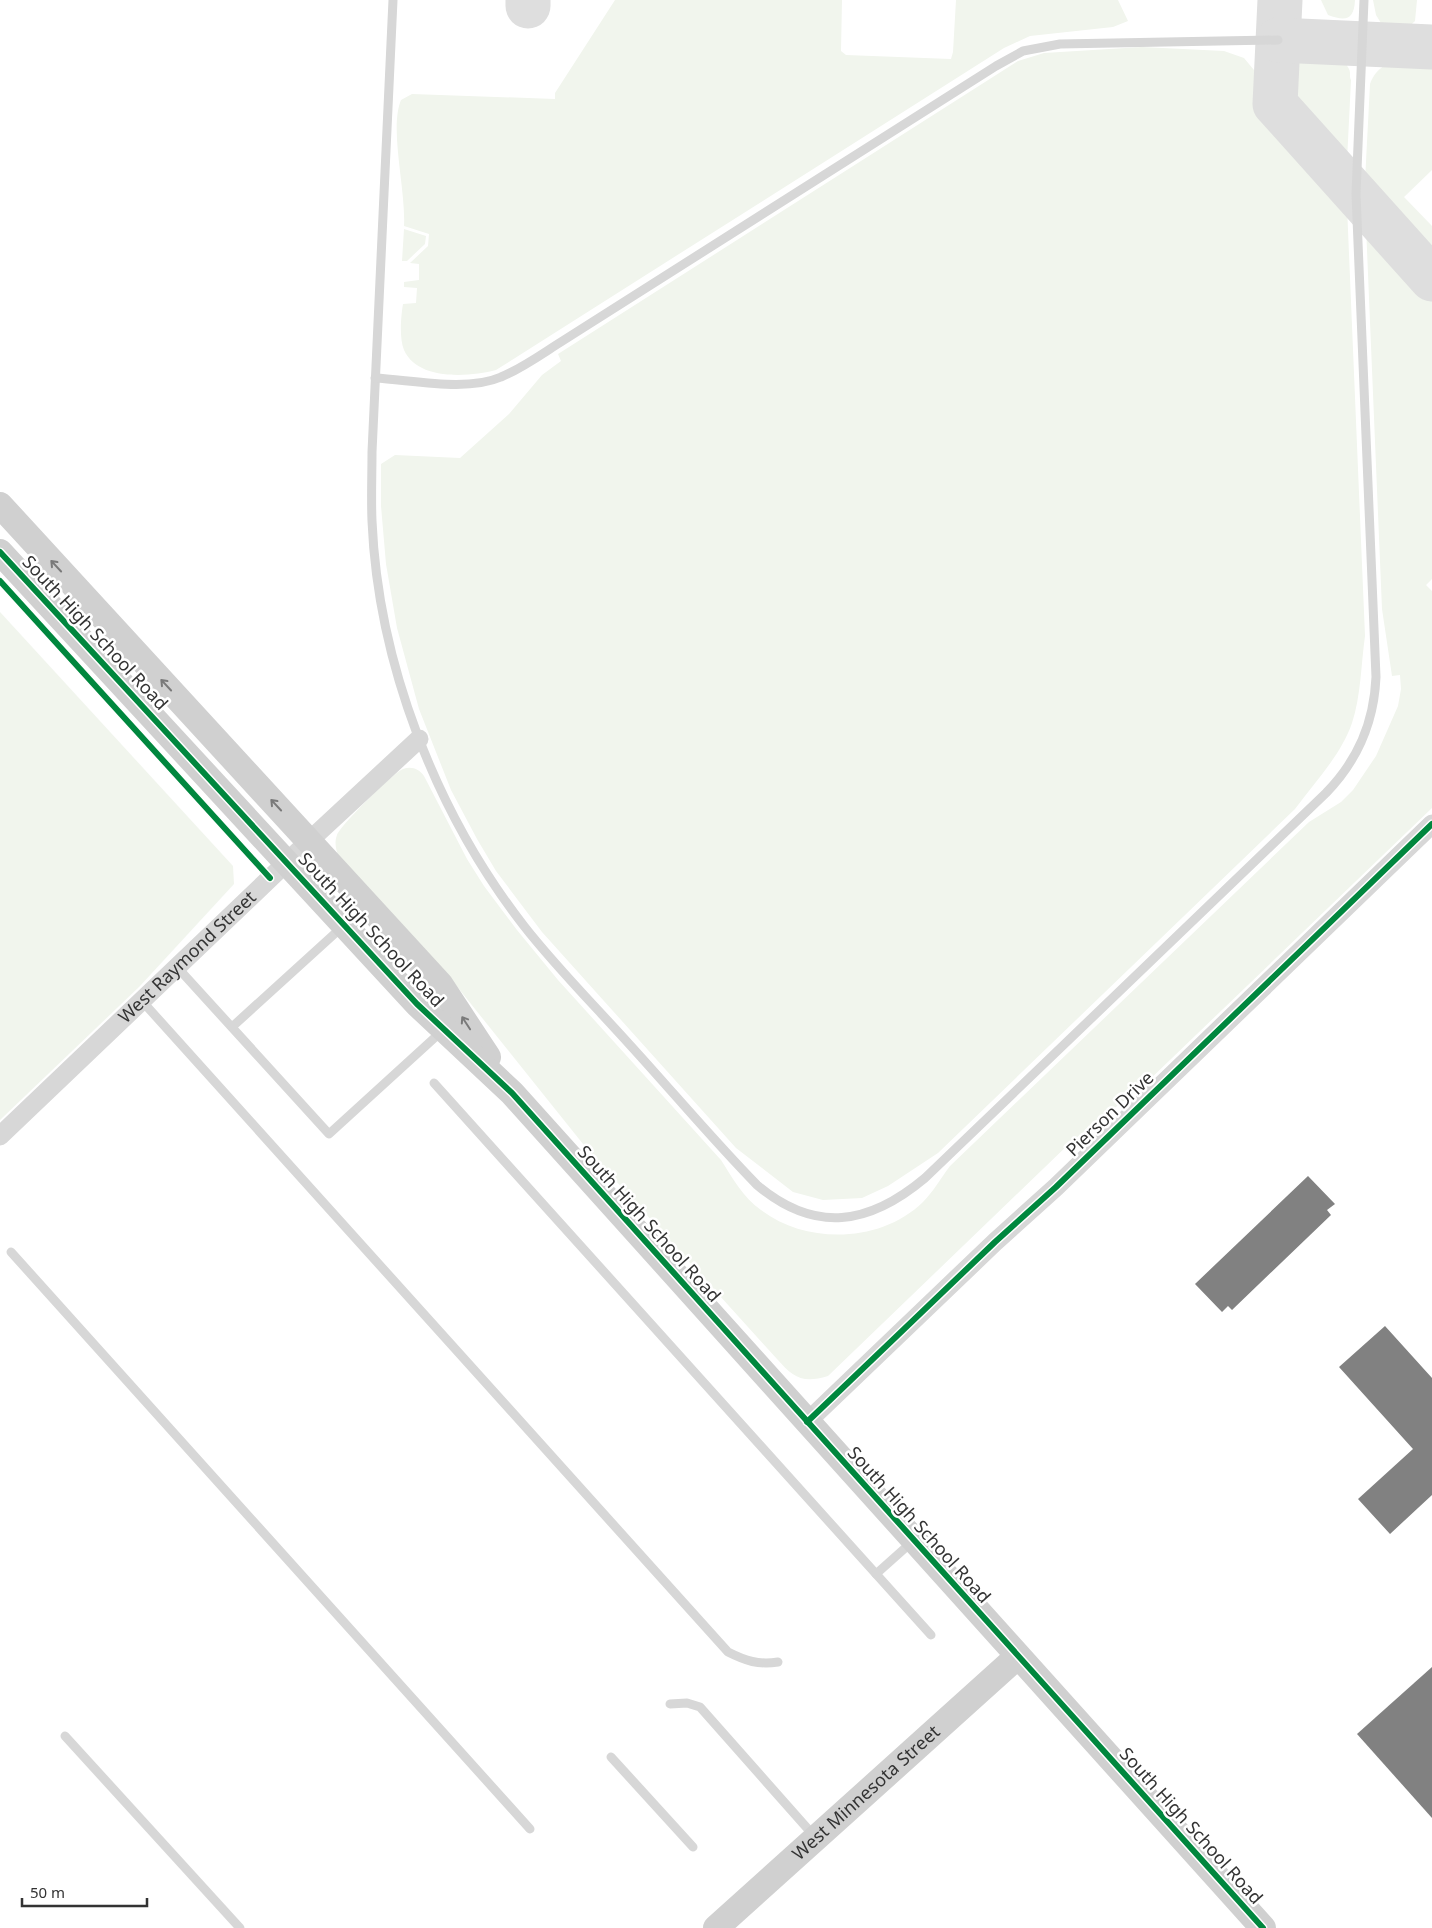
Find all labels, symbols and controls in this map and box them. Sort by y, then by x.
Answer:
street label: South High School Road [18,550,174,715]
one-way arrow [50,560,62,572]
one-way arrow [160,679,172,692]
one-way arrow [270,799,282,812]
street label: South High School Road [294,847,450,1012]
street label: West Raymond Street [113,885,261,1028]
one-way arrow [461,1017,471,1031]
street label: Pierson Drive [1060,1065,1158,1161]
street label: South High School Road [573,1140,727,1307]
street label: South High School Road [843,1441,997,1608]
street label: West Minnesota Street [787,1719,945,1865]
street label: South High School Road [1115,1742,1269,1909]
scale bar [22,1876,148,1908]
text: 50 m [30,1882,65,1902]

